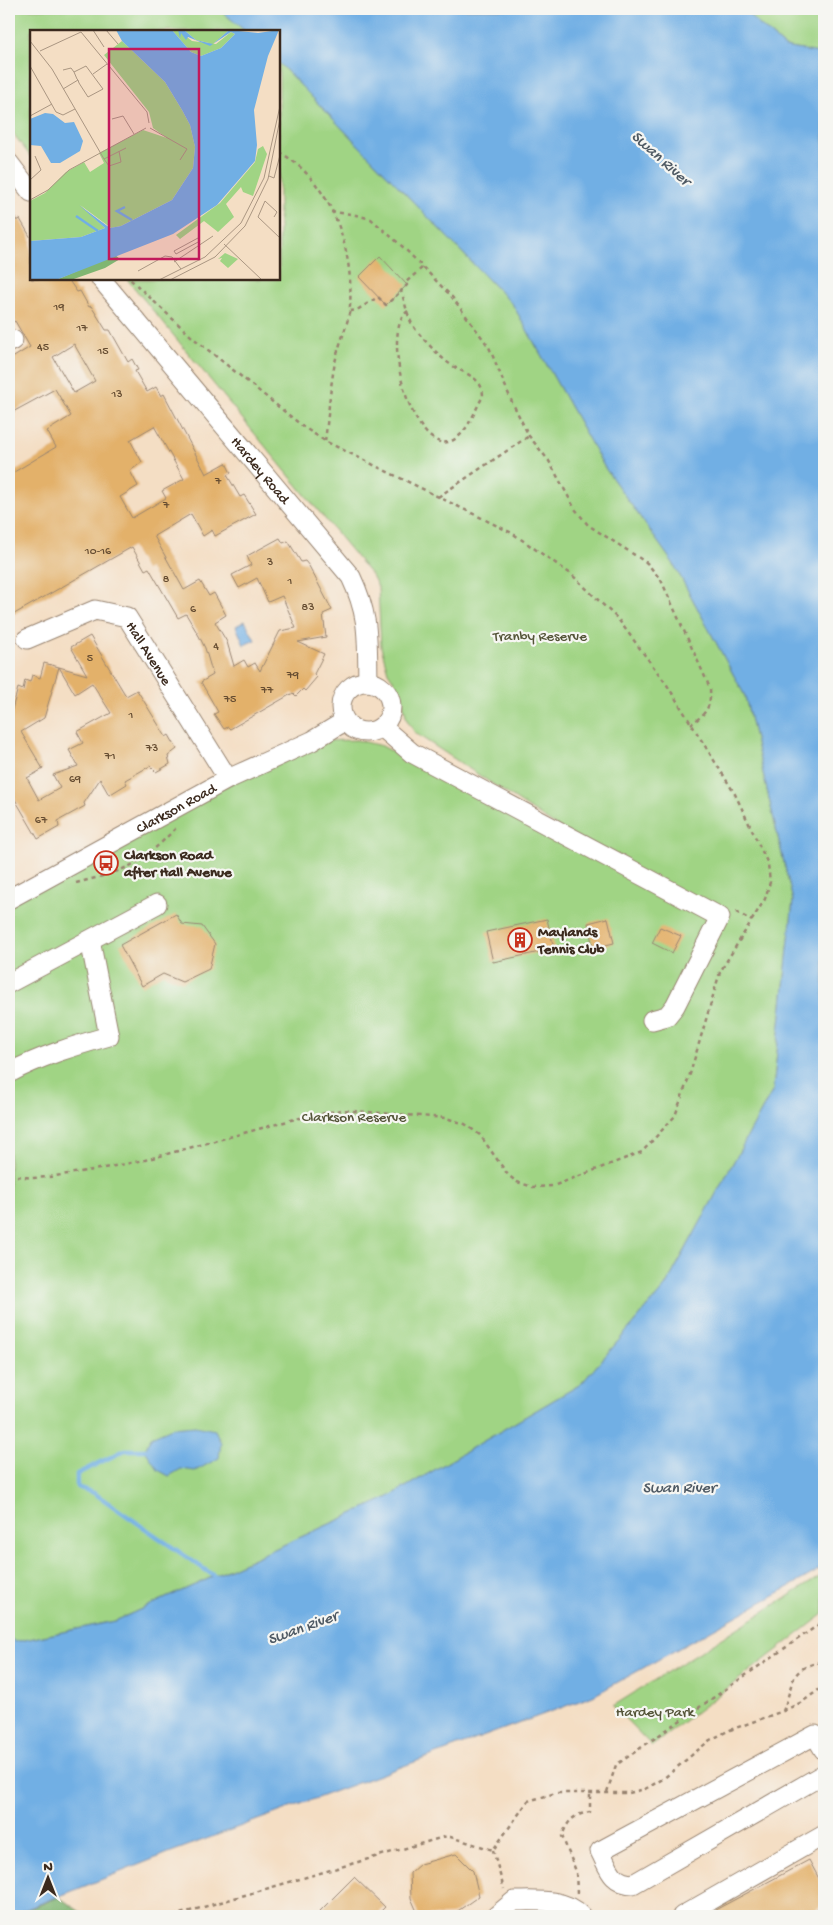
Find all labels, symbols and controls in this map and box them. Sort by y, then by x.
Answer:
inset map [30,30,280,280]
water label: Swan River [626,128,696,193]
house number: 19 [53,301,64,315]
house number: 17 [75,322,88,336]
house number: 45 [37,341,49,355]
house number: 15 [96,345,109,359]
house number: 13 [110,388,123,402]
street label: Hardey Road [226,434,294,509]
house number: 7 [214,475,222,489]
house number: 7 [162,499,170,513]
house number: 10-16 [84,545,112,559]
house number: 3 [266,556,273,570]
house number: 8 [163,573,170,587]
house number: 1 [287,575,293,589]
house number: 83 [302,601,314,615]
house number: 6 [190,603,197,617]
street label: Hall Avenue [121,619,175,690]
park label: Tranby Reserve [492,628,587,646]
house number: 4 [213,640,219,654]
house number: 5 [87,652,93,666]
house number: 79 [286,669,299,683]
house number: 77 [260,684,274,698]
house number: 75 [223,693,236,707]
house number: 1 [128,709,134,723]
house number: 73 [145,742,158,756]
house number: 71 [103,750,116,764]
house number: 69 [69,773,81,787]
street label: Clarkson Road [133,780,221,839]
house number: 67 [35,814,48,828]
place label: Clarkson Road after Hall Avenue [123,847,233,882]
bus stop icon: Clarkson Road after Hall Avenue [93,850,119,876]
place label: Maylands Tennis Club [537,924,605,959]
building icon: Maylands Tennis Club [507,927,533,953]
park label: Clarkson Reserve [302,1109,406,1127]
water label: Swan River [643,1480,719,1499]
water label: Swan River [266,1607,344,1651]
park label: Hardey Park [616,1704,695,1722]
north arrow [22,1852,72,1902]
text: N [43,1859,53,1876]

